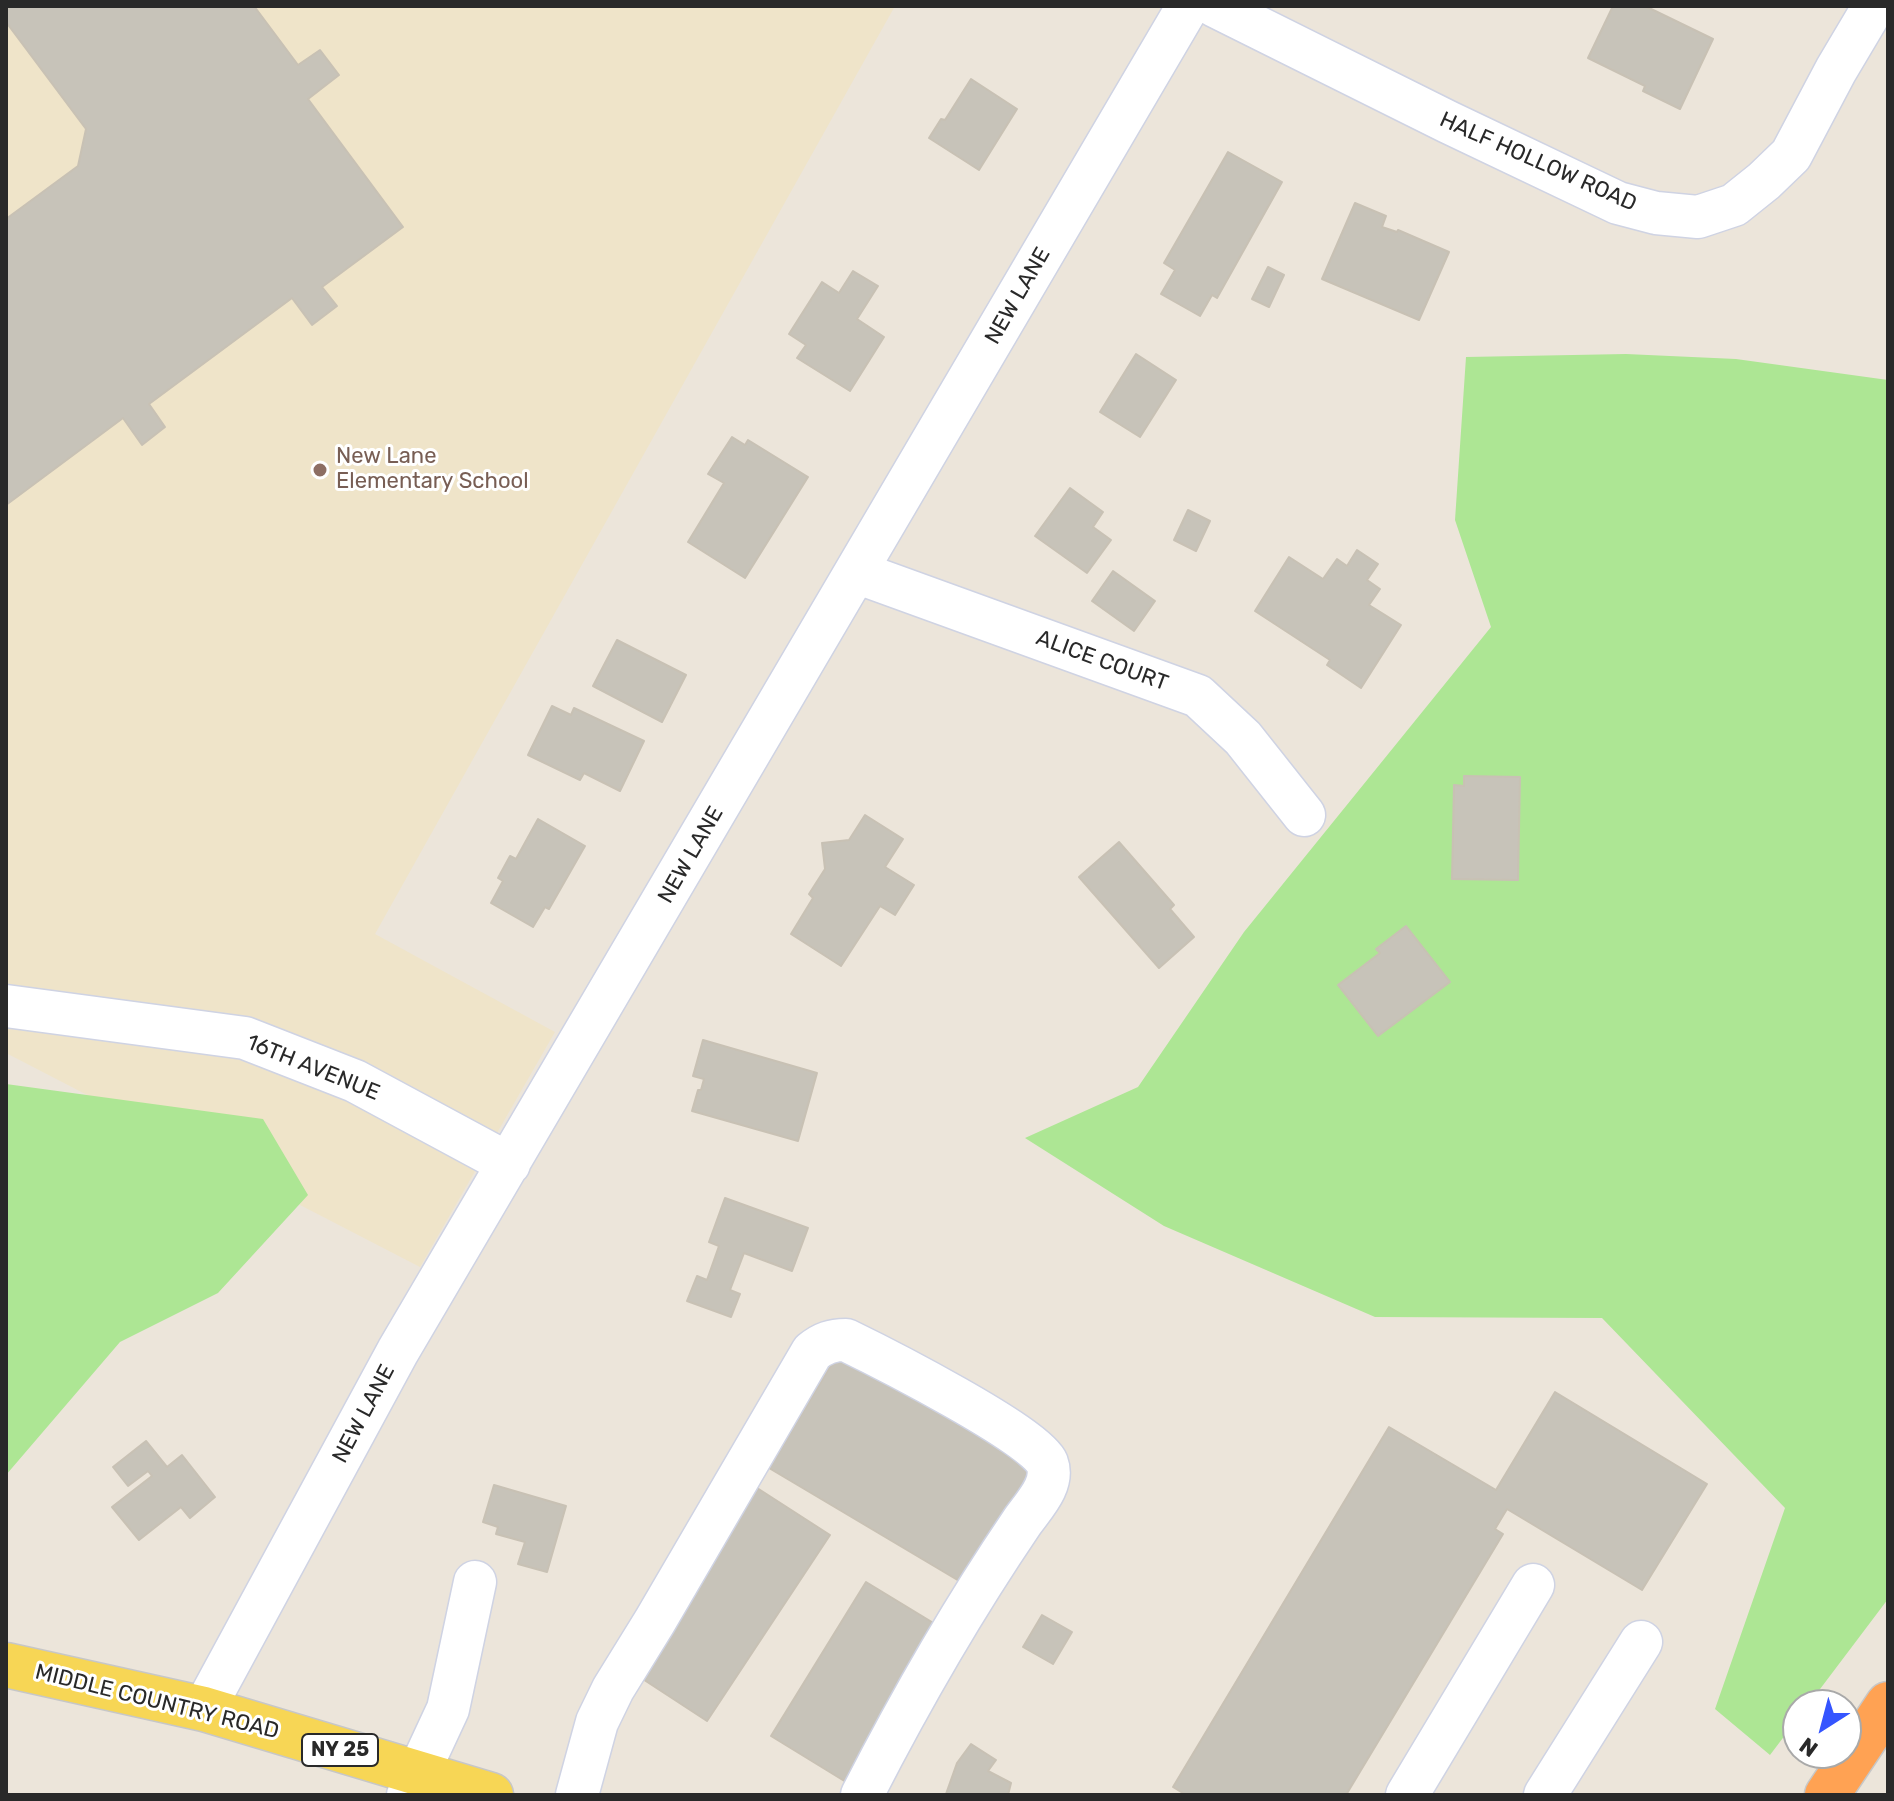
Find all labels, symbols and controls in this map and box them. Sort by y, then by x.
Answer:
street label: HALF HOLLOW ROAD [1435,107,1641,217]
street label: NEW LANE [980,243,1056,349]
place label: New Lane Elementary School [336,444,529,496]
marker: New Lane Elementary School [311,461,329,479]
street label: ALICE COURT [1032,625,1172,697]
street label: NEW LANE [653,802,729,908]
street label: 16TH AVENUE [243,1029,383,1107]
street label: NEW LANE [327,1360,401,1468]
street label: MIDDLE COUNTRY ROAD [32,1659,282,1745]
north arrow [1782,1689,1862,1769]
text: N [1794,1732,1823,1763]
road number: NY 25 [302,1734,378,1766]

